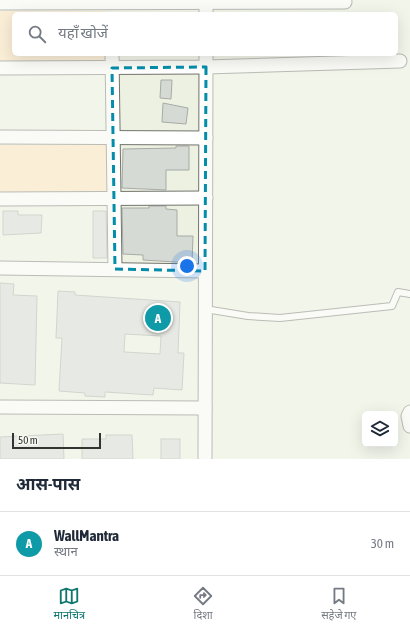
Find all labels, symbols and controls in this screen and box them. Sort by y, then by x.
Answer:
search box [12,12,398,56]
icon: search [26,23,48,45]
text: यहाँ खोजें [58,24,108,41]
your location [177,256,197,276]
pin: A [145,303,171,333]
map controls [362,411,398,447]
button: layers [362,411,398,447]
scale bar [12,431,101,450]
text: 50 m [18,434,38,446]
text: आस-पास [16,474,80,494]
text: WallMantra [54,527,119,544]
text: A [26,536,32,551]
text: 30 m [371,536,394,551]
text: स्थान [54,544,78,559]
tab: मानचित्र [54,585,85,623]
tab: दिशा [192,585,214,623]
tab: सहेजे गए [321,585,356,623]

